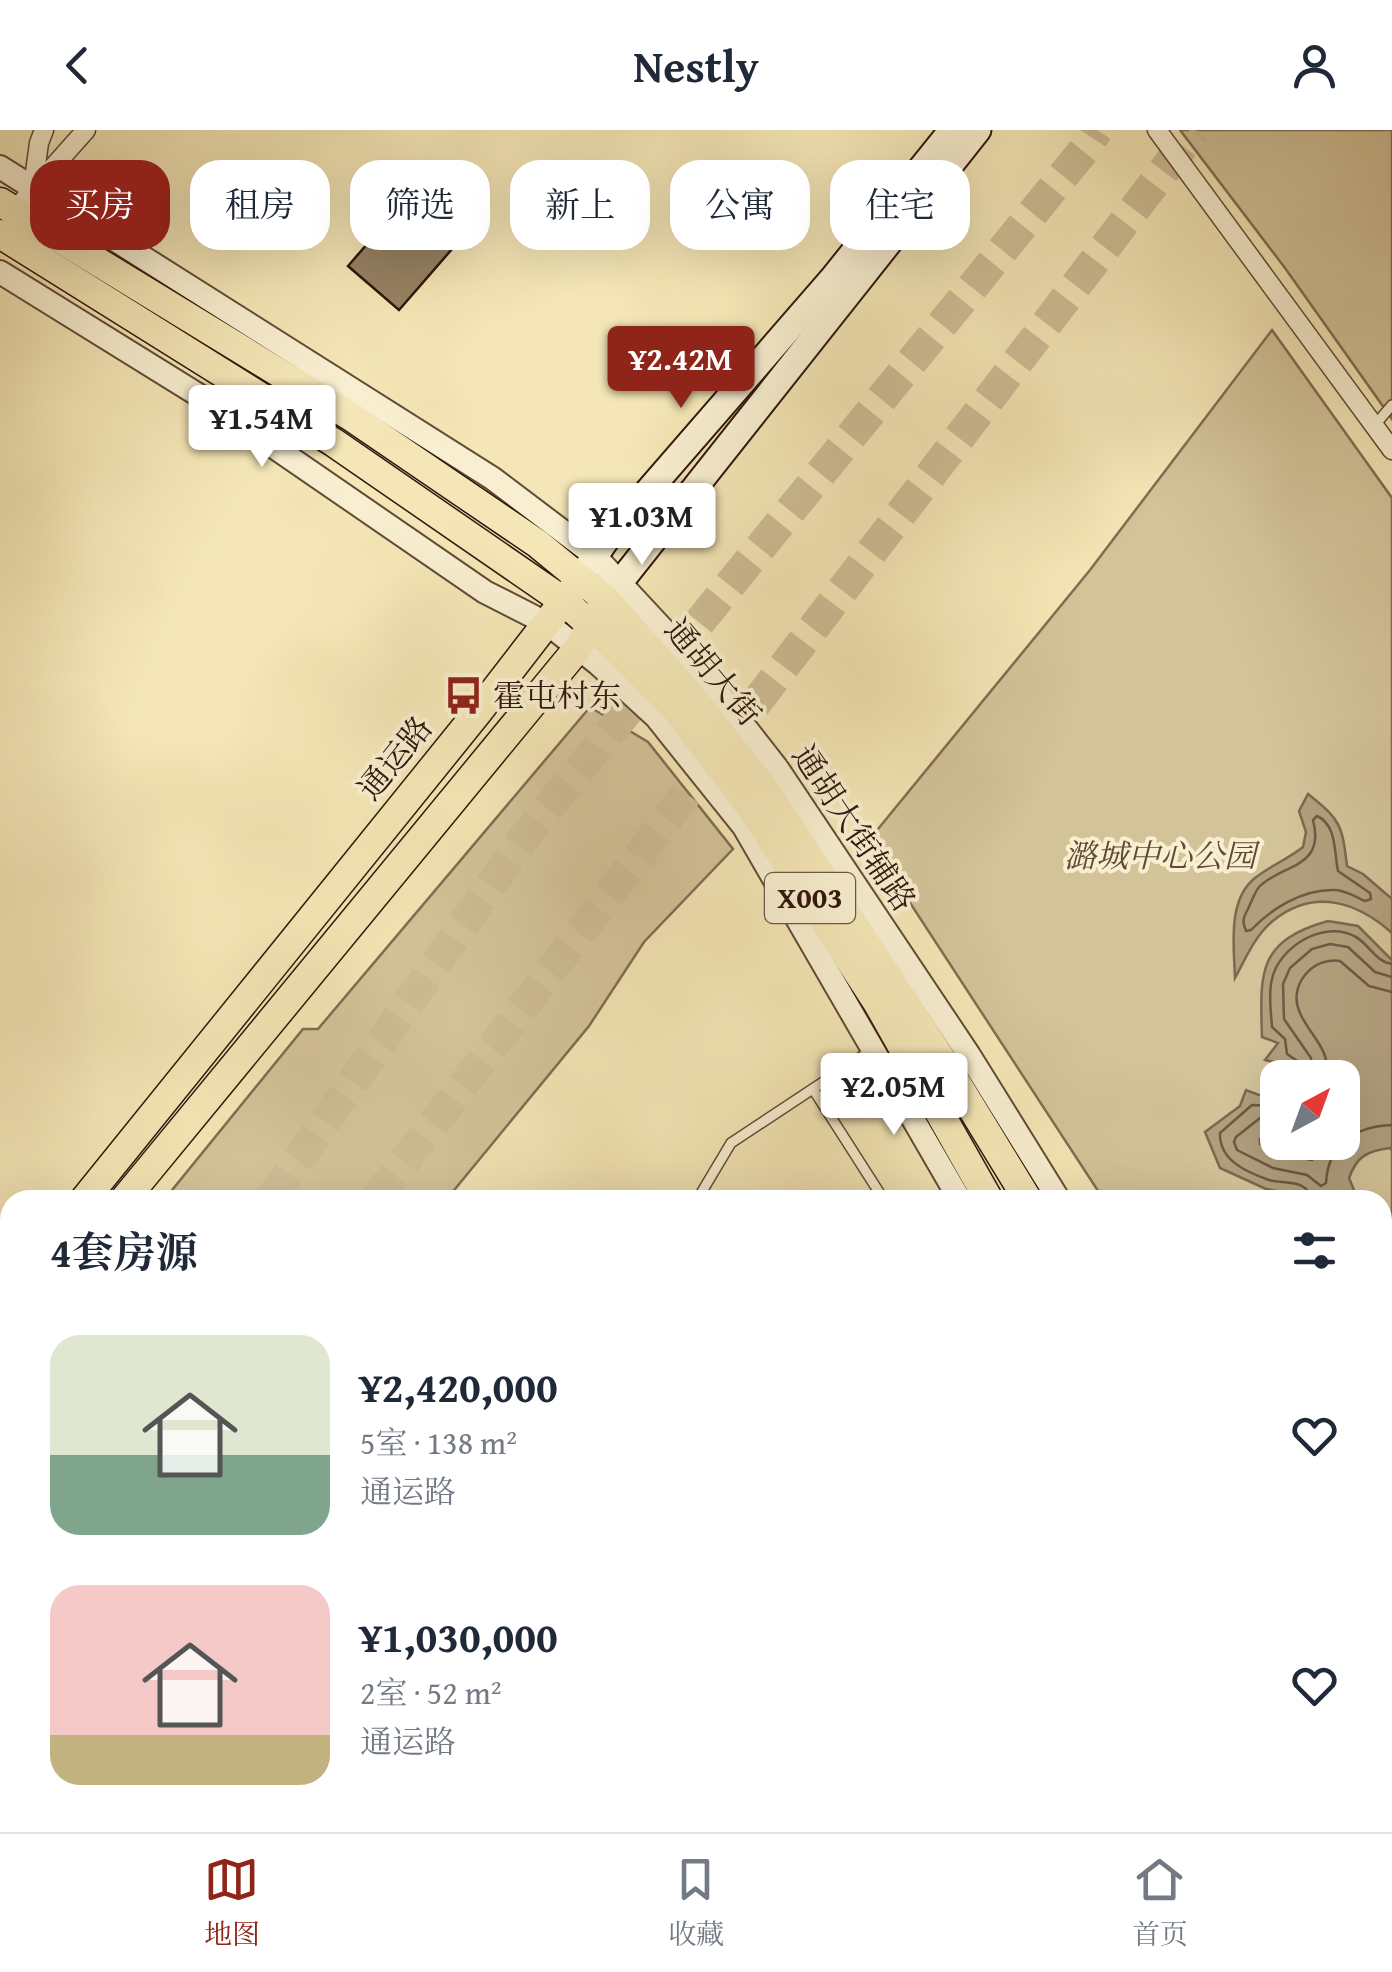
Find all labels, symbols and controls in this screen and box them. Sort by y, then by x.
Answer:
text: Nestly [633,33,759,98]
icon: back [50,38,105,93]
icon: person [1287,38,1342,93]
chip: 买房 [30,160,170,250]
chip: 租房 [190,160,330,250]
chip: 筛选 [350,160,490,250]
chip: 新上 [510,160,650,250]
chip: 公寓 [670,160,810,250]
chip: 住宅 [830,160,970,250]
pin: ¥2.42M [600,326,762,411]
text: ¥2.42M [630,335,732,382]
pin: ¥1.54M [181,385,343,470]
text: ¥1.54M [211,394,313,441]
pin: ¥1.03M [561,483,723,568]
text: ¥1.03M [591,492,693,539]
street label: 通胡大街 [654,608,773,736]
place label: 霍屯村东 [493,672,621,719]
bus stop icon: 霍屯村东 [442,675,484,717]
street label: 通运路 [346,706,443,810]
street label: 通胡大街辅路 [781,735,928,920]
park label: 潞城中心公园 [1064,832,1261,879]
road number: X003 [765,873,855,923]
pin: ¥2.05M [813,1053,975,1138]
north arrow [1260,1060,1360,1160]
map controls [1260,1060,1360,1160]
text: ¥2.05M [843,1062,945,1109]
text: 4套房源 [50,1221,198,1282]
icon: filters [1287,1223,1342,1278]
text: ¥2,420,000 [360,1356,558,1417]
icon: home [130,1375,250,1495]
icon: heart [1287,1408,1342,1463]
text: 5室 · 138 m² [360,1419,517,1466]
text: 通运路 [360,1468,456,1515]
text: ¥1,030,000 [360,1606,558,1667]
icon: home [130,1625,250,1745]
icon: heart [1287,1658,1342,1713]
text: 2室 · 52 m² [360,1669,502,1716]
text: 通运路 [360,1718,456,1765]
tab: 地图 [204,1852,260,1954]
tab: 收藏 [668,1852,724,1954]
tab: 首页 [1132,1852,1188,1954]

